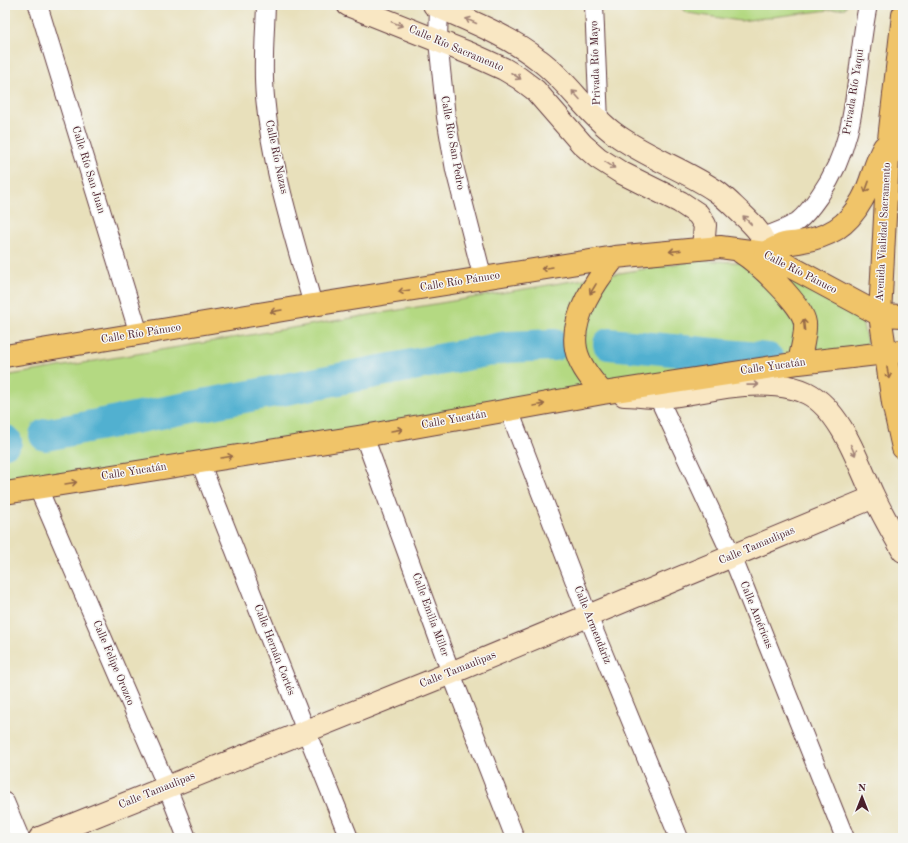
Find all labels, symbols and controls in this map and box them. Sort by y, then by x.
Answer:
one-way arrow [465,17,477,24]
street label: Privada Río Mayo [589,20,603,106]
one-way arrow [390,21,402,29]
street label: Calle Río Sacramento [407,24,505,74]
street label: Privada Río Yaqui [842,48,866,136]
one-way arrow [510,73,522,81]
one-way arrow [571,90,581,100]
street label: Calle Río San Pedro [438,95,466,191]
street label: Calle Río Nazas [263,119,289,195]
street label: Calle Río San Juan [69,125,107,215]
one-way arrow [604,161,615,169]
street label: Avenida Vialidad Sacramento [875,162,893,302]
one-way arrow [863,181,871,193]
one-way arrow [742,215,752,225]
one-way arrow [669,247,682,255]
street label: Calle Río Pánuco [762,250,838,296]
one-way arrow [541,265,554,273]
street label: Calle Río Pánuco [419,270,501,294]
one-way arrow [588,283,596,295]
one-way arrow [398,287,411,295]
one-way arrow [270,307,283,315]
one-way arrow [800,319,808,332]
street label: Calle Río Pánuco [100,322,182,346]
street label: Calle Yucatán [740,357,806,377]
one-way arrow [884,366,892,379]
one-way arrow [746,381,759,389]
one-way arrow [532,400,545,408]
street label: Calle Yucatán [421,409,487,431]
one-way arrow [390,426,403,434]
one-way arrow [850,444,857,456]
one-way arrow [220,453,233,461]
street label: Calle Yucatán [101,461,167,483]
one-way arrow [64,478,77,486]
street label: Calle Tamaulipas [717,525,797,567]
street label: Calle Emilia Miller [410,572,450,659]
street label: Calle Américas [737,580,775,650]
street label: Calle Armendáriz [571,584,613,666]
street label: Calle Hernán Cortés [252,603,297,697]
street label: Calle Felipe Orozco [90,619,136,707]
street label: Calle Tamaulipas [418,650,498,690]
street label: Calle Tamaulipas [117,771,197,811]
north arrow [842,777,882,817]
text: N [858,783,867,794]

